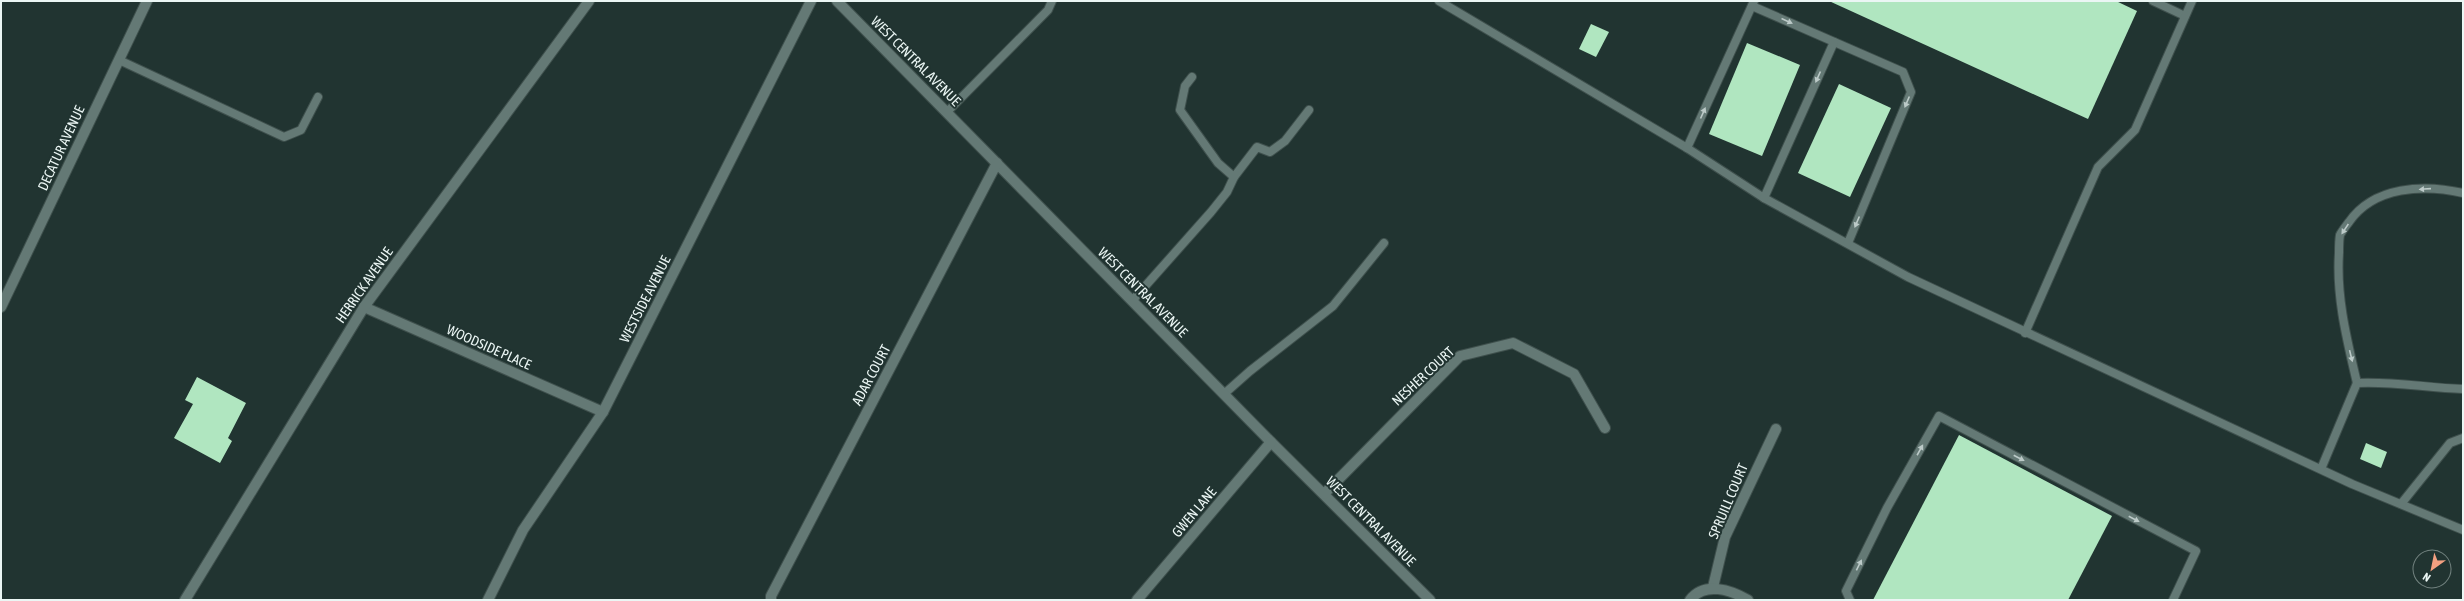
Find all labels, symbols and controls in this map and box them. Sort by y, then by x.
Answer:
street label: WEST CENTRAL AVENUE [868,13,964,109]
one-way arrow [1782,19,1794,25]
one-way arrow [1814,72,1820,84]
one-way arrow [1904,96,1910,107]
street label: DECATUR AVENUE [34,103,88,193]
one-way arrow [1700,107,1706,118]
one-way arrow [2419,186,2431,193]
one-way arrow [1853,216,1859,228]
one-way arrow [2341,224,2349,234]
street label: HERRICK AVENUE [332,244,396,326]
street label: WEST CENTRAL AVENUE [1095,244,1191,340]
street label: WESTSIDE AVENUE [616,253,674,345]
street label: WOODSIDE PLACE [444,321,534,373]
street label: ADAR COURT [848,342,894,408]
street label: NESHER COURT [1389,343,1457,409]
one-way arrow [2348,351,2354,363]
one-way arrow [1916,444,1923,456]
one-way arrow [2013,455,2025,461]
street label: SPRUILL COURT [1705,461,1751,541]
street label: WEST CENTRAL AVENUE [1323,473,1419,569]
street label: GWEN LANE [1169,484,1220,540]
one-way arrow [2128,515,2140,522]
north arrow [2412,549,2452,589]
one-way arrow [1855,559,1862,571]
text: N [2421,571,2433,584]

